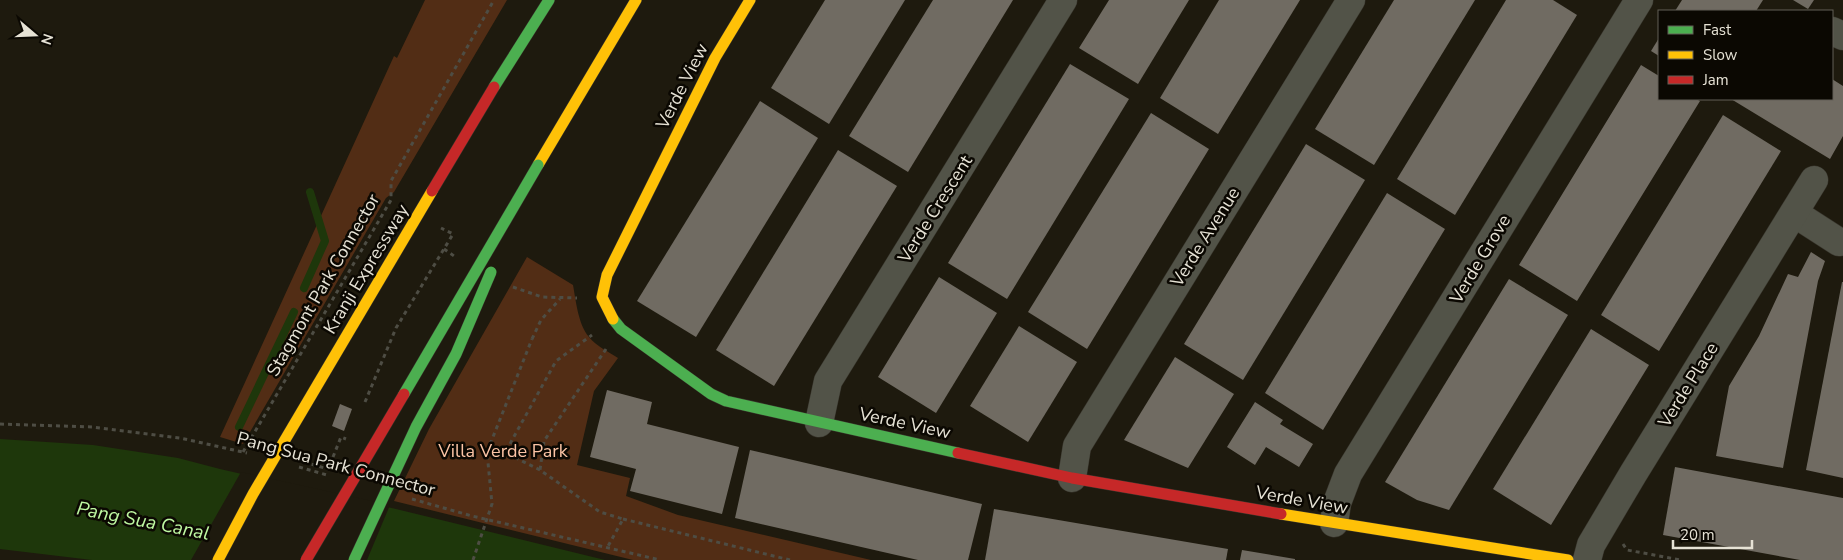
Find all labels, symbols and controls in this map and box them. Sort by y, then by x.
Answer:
north arrow [10,10,60,60]
legend [1658,10,1833,100]
text: Fast [1703,20,1732,40]
text: N [36,31,58,47]
street label: Verde View [650,39,714,134]
text: Slow [1703,45,1738,65]
text: Jam [1702,70,1729,90]
street label: Verde Crescent [892,150,978,268]
street label: Verde Avenue [1164,183,1245,292]
street label: Stagmont Park Connector [261,189,385,381]
street label: Kranji Expressway [318,199,415,338]
street label: Verde Grove [1443,210,1516,309]
street label: Verde Place [1652,338,1724,433]
street label: Verde View [856,401,953,444]
street label: Pang Sua Park Connector [234,426,438,502]
park label: Villa Verde Park [437,439,569,463]
street label: Verde View [1253,480,1350,520]
water label: Pang Sua Canal [74,495,212,547]
scale bar [1673,518,1752,550]
text: 20 m [1680,525,1715,545]

